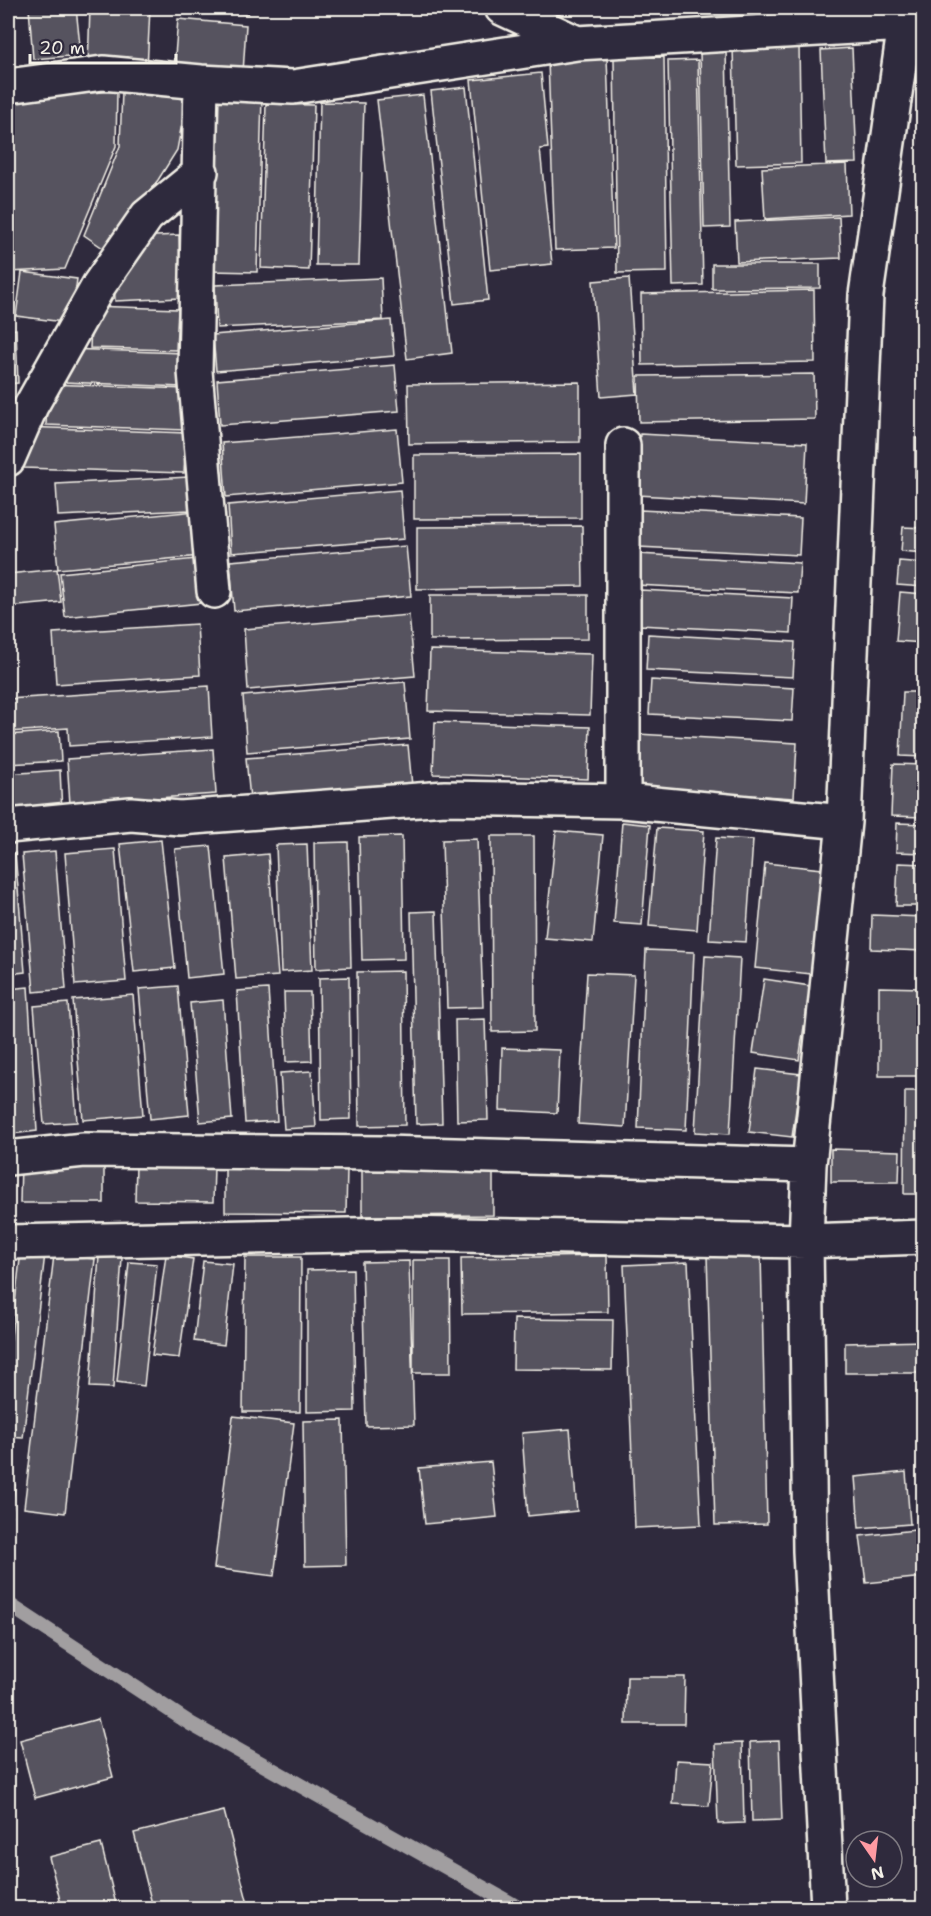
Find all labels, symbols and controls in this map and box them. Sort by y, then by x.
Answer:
scale bar [30,27,176,65]
text: 20 m [39,36,85,60]
north arrow [844,1829,904,1889]
text: N [869,1861,886,1885]

